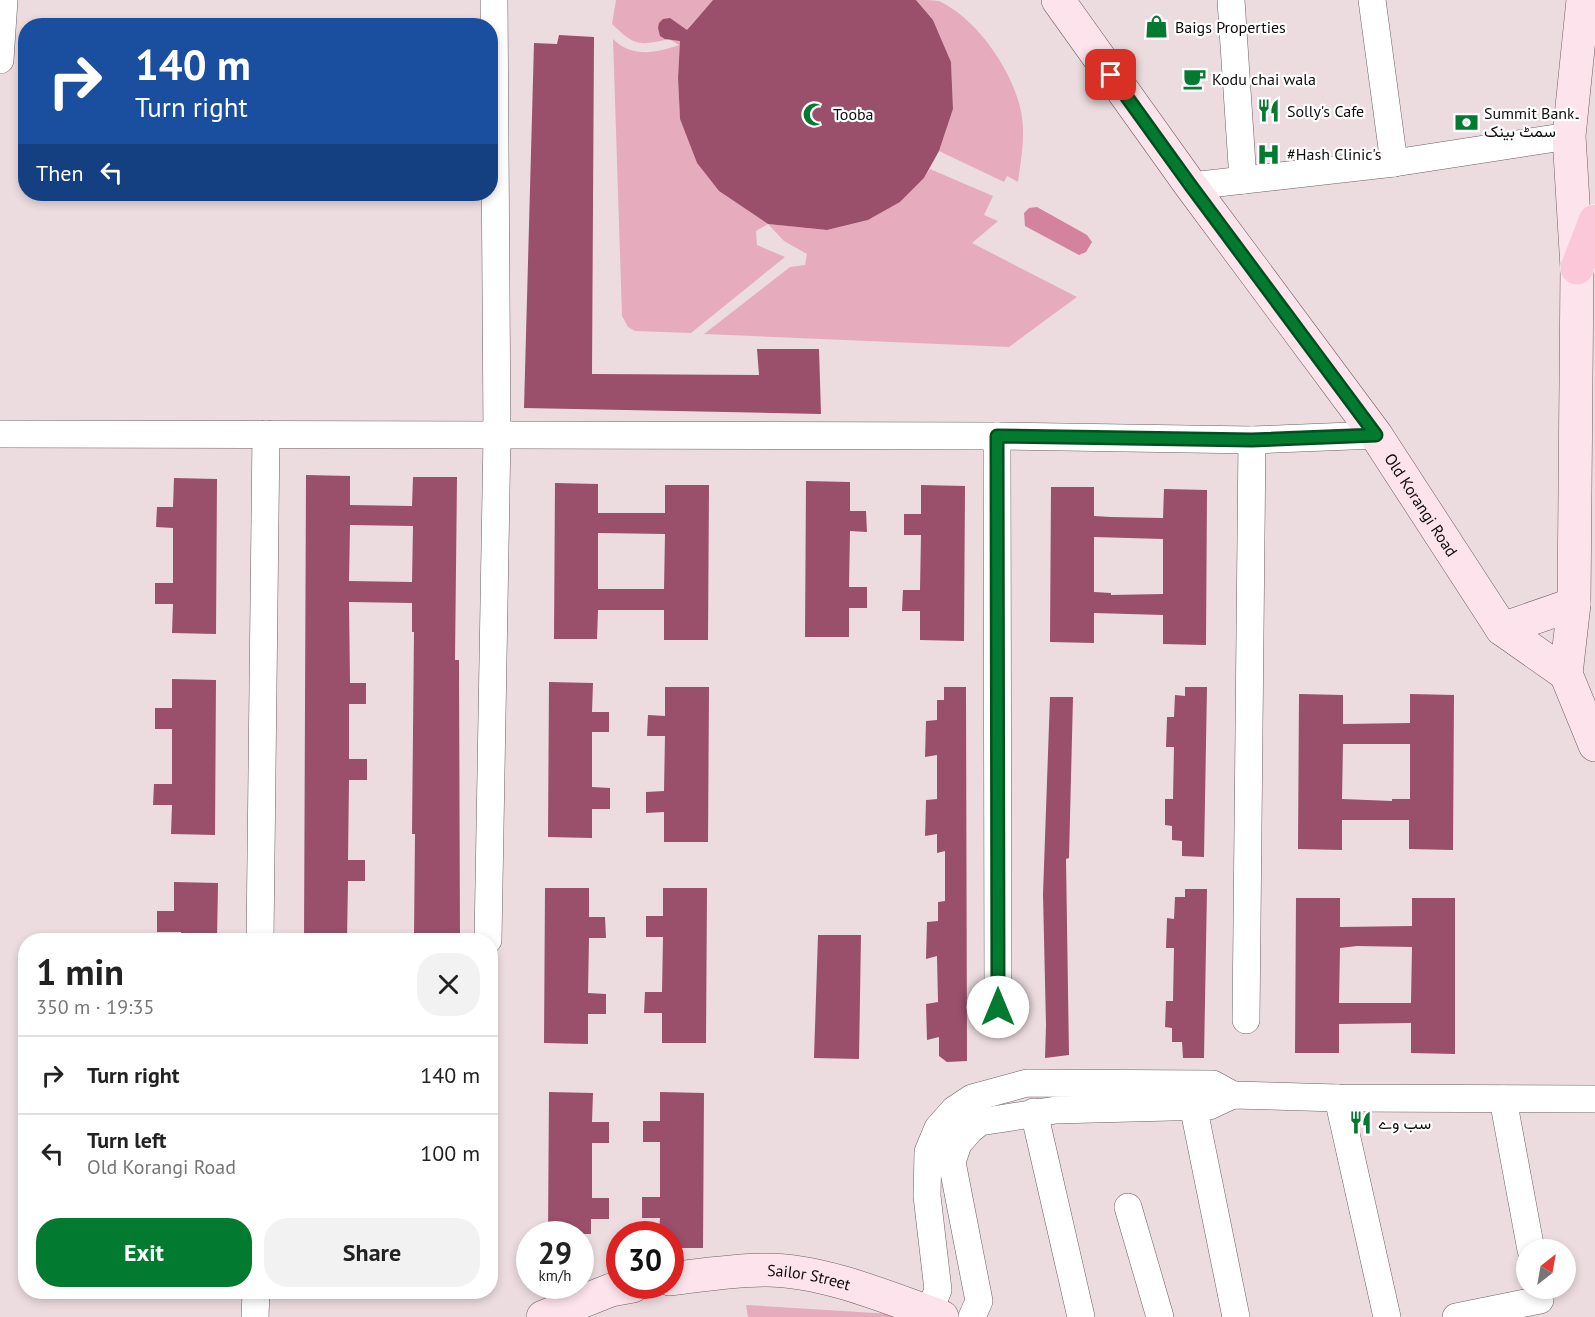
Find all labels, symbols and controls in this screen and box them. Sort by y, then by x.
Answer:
shop icon: Baigs Properties [1144,14,1170,40]
place label: Baigs Properties [1175,17,1286,37]
text: 140 m [135,37,251,92]
icon: right [36,42,114,120]
pin [1085,49,1136,100]
icon: arrive [1094,58,1127,91]
cafe icon: Kodu chai wala [1181,66,1207,92]
place label: Kodu chai wala [1212,69,1316,89]
text: Turn right [135,90,248,124]
restaurant icon: Solly's Cafe [1256,98,1282,124]
mosque icon: Tooba [802,101,828,127]
place label: Solly's Cafe [1287,101,1364,121]
place label: Summit Bank۔ سمٹ بینک [1484,103,1580,141]
place label: Tooba [833,104,874,124]
bank icon: Summit Bank۔ سمٹ بینک [1453,109,1479,135]
hospital icon: #Hash Clinic's [1256,141,1282,167]
place label: #Hash Clinic's [1287,144,1382,164]
icon: left [95,156,128,189]
text: Then [36,159,83,187]
street label: Old Korangi Road [1380,449,1462,560]
text: 1 min [36,948,124,995]
button: close [417,953,480,1016]
position arrow [966,975,1030,1039]
text: 350 m · 19:35 [36,994,154,1020]
icon: right [36,1059,69,1092]
text: Turn right [87,1061,179,1089]
text: 140 m [420,1061,480,1089]
restaurant icon: سب وے [1347,1110,1373,1136]
place label: سب وے [1378,1113,1431,1134]
text: Turn left [87,1126,167,1154]
icon: left [36,1137,69,1170]
text: 100 m [420,1139,480,1167]
text: Old Korangi Road [87,1154,236,1180]
button: Exit [36,1218,252,1287]
button: Share [264,1218,480,1287]
speed limit sign: 30 [606,1221,684,1299]
text: 29 [538,1233,572,1272]
north arrow [1516,1239,1576,1299]
map controls [1516,1239,1576,1299]
street label: Sailor Street [767,1260,854,1295]
text: km/h [539,1266,571,1285]

